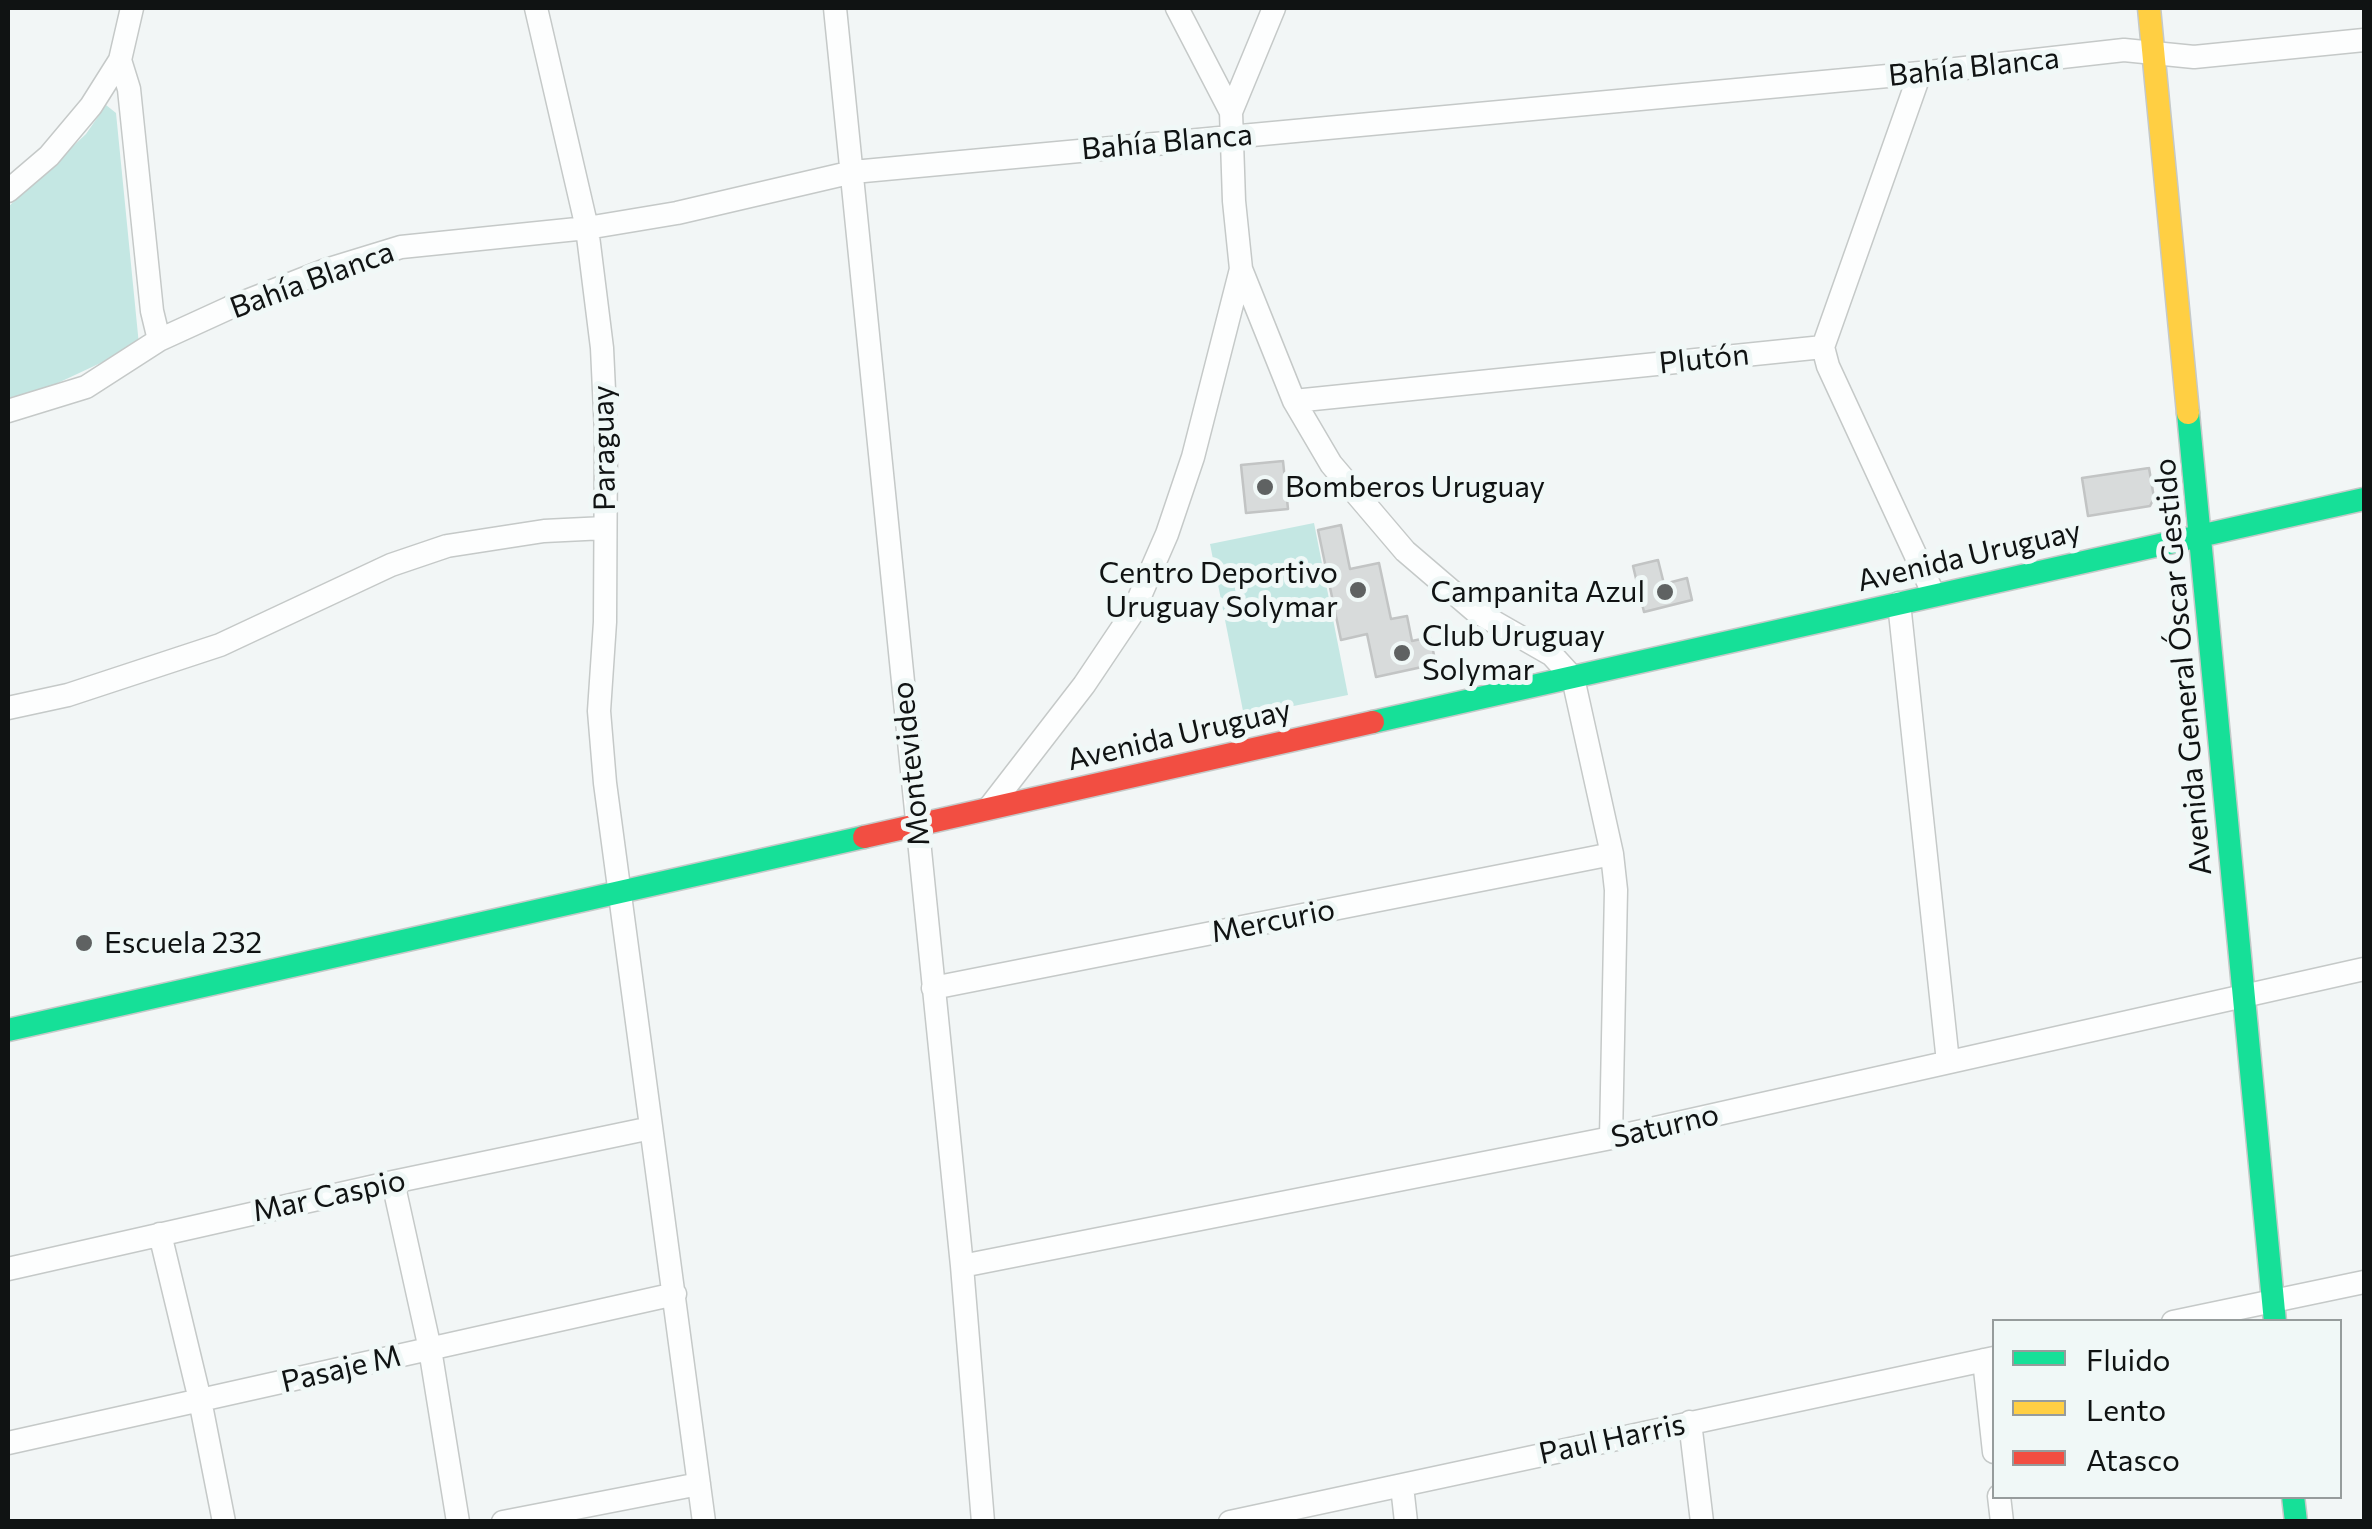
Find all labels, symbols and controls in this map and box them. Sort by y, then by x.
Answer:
street label: Bahía Blanca [1887,40,2061,94]
street label: Bahía Blanca [1080,117,1254,167]
street label: Bahía Blanca [225,234,399,326]
street label: Plutón [1657,336,1751,382]
street label: Paraguay [585,385,623,511]
street label: Avenida General Óscar Gestido [2147,457,2219,877]
place label: Bomberos Uruguay [1285,469,1545,505]
marker: Bomberos Uruguay [1254,476,1276,498]
street label: Avenida Uruguay [1854,513,2084,599]
place label: Centro Deportivo Uruguay Solymar [1099,555,1338,626]
place label: Campanita Azul [1431,574,1645,610]
marker: Centro Deportivo Uruguay Solymar [1347,579,1369,601]
marker: Campanita Azul [1654,581,1676,603]
place label: Club Uruguay Solymar [1422,618,1605,688]
marker: Club Uruguay Solymar [1391,642,1413,664]
street label: Montevideo [884,680,938,848]
street label: Avenida Uruguay [1064,692,1294,778]
street label: Mercurio [1208,891,1338,951]
place label: Escuela 232 [104,925,262,961]
marker: Escuela 232 [73,932,95,954]
street label: Saturno [1608,1096,1722,1156]
street label: Mar Caspio [249,1162,409,1230]
legend [1992,1319,2342,1499]
street label: Pasaje M [278,1338,404,1400]
text: Fluido [2086,1340,2171,1377]
text: Lento [2086,1390,2166,1427]
street label: Paul Harris [1536,1406,1688,1472]
text: Atasco [2086,1440,2180,1477]

